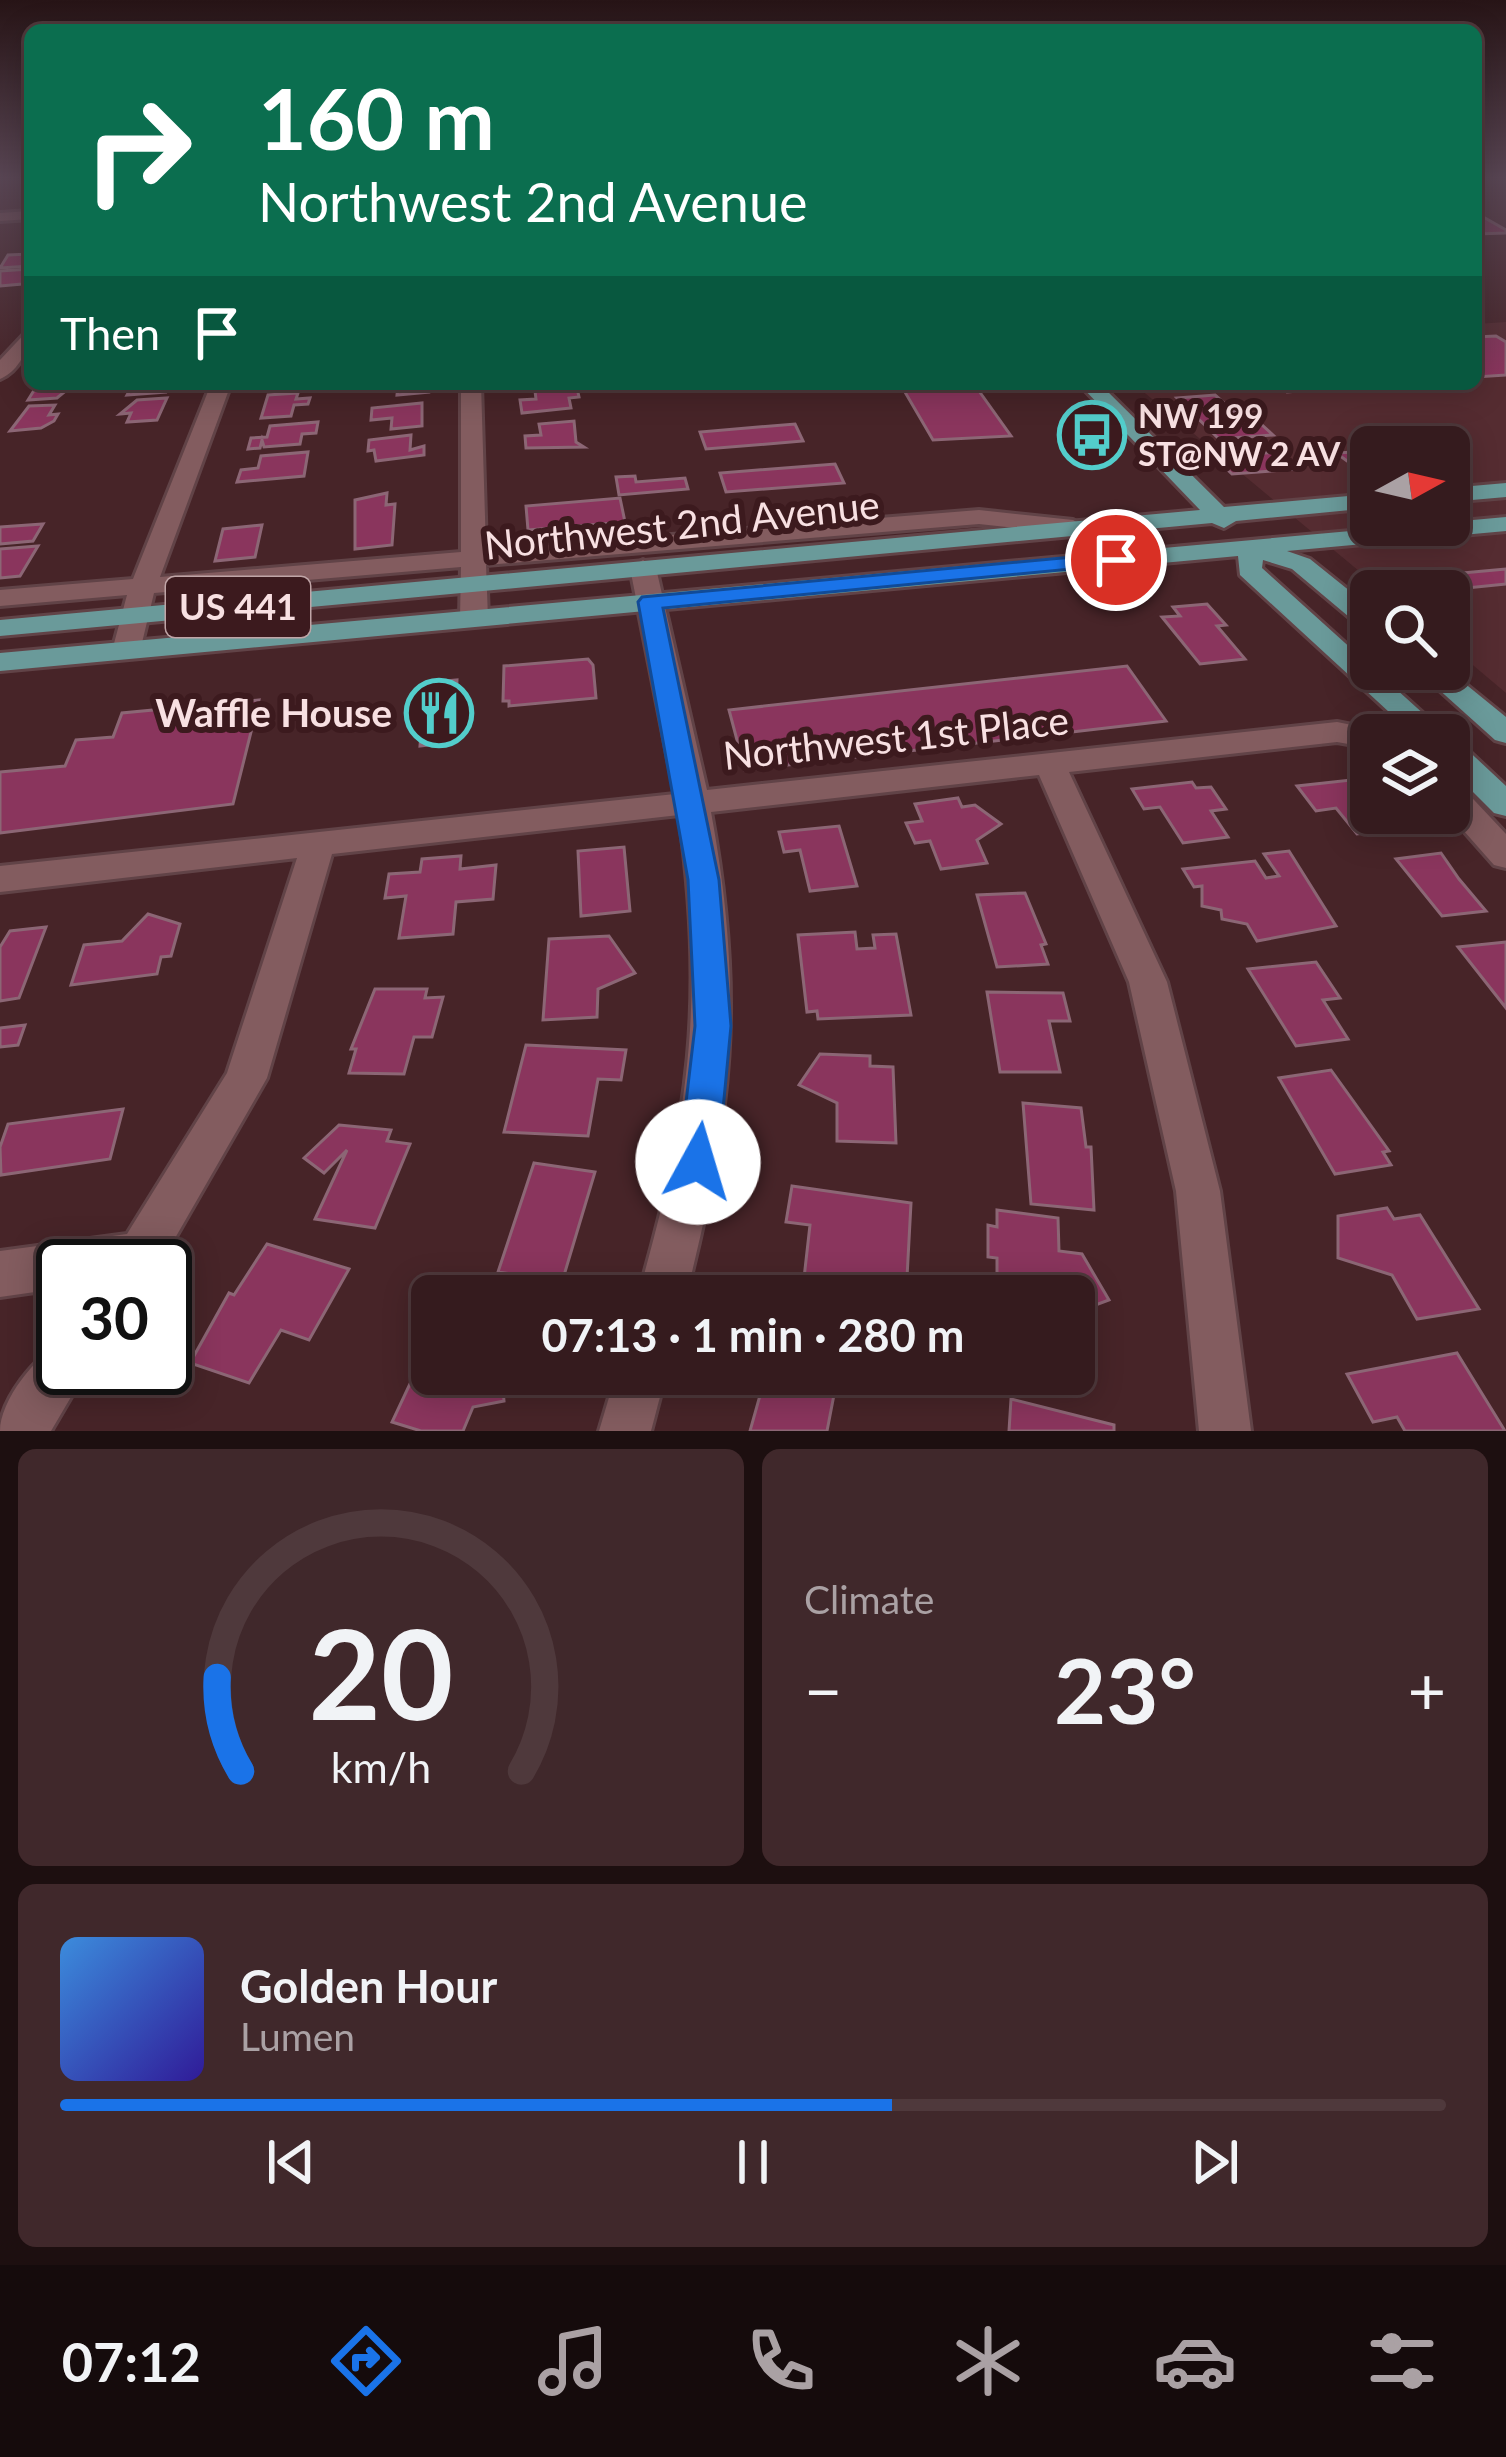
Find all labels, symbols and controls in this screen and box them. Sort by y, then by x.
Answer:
text: 160 m [258,67,495,168]
icon: right [60,72,216,228]
text: Northwest 2nd Avenue [258,169,808,234]
icon: arrive [184,300,250,366]
text: Then [60,306,160,360]
place label: NW 199 ST@NW 2 AV [1138,395,1341,473]
bus stop icon: NW 199 ST@NW 2 AV [1057,400,1127,470]
north arrow [1350,426,1470,546]
map controls [1350,426,1470,834]
street label: Northwest 2nd Avenue [482,480,882,568]
pin [1065,509,1167,611]
icon: arrive [1083,527,1149,593]
button: search [1350,570,1470,690]
road number: US 441 [166,577,310,637]
restaurant icon: Waffle House [404,678,474,748]
place label: Waffle House [155,689,392,735]
street label: Northwest 1st Place [721,696,1071,778]
button: layers [1350,714,1470,834]
position arrow [635,1099,761,1225]
speed limit sign: 30 [36,1239,192,1395]
text: 07:13 · 1 min · 280 m [542,1308,964,1362]
text: Climate [804,1576,934,1622]
text: 20 [309,1597,453,1747]
text: 23° [1054,1635,1196,1743]
text: − [804,1650,842,1729]
text: + [1408,1650,1446,1729]
text: km/h [331,1740,431,1791]
text: Golden Hour [240,1959,497,2013]
text: Lumen [240,2013,355,2059]
icon: previous [258,2129,324,2195]
icon: pause [720,2129,786,2195]
icon: next [1182,2129,1248,2195]
icon: directions [324,2319,408,2403]
icon: music [531,2319,615,2403]
icon: phone [739,2319,823,2403]
icon: climate [946,2319,1030,2403]
icon: car [1153,2319,1237,2403]
icon: filters [1360,2319,1444,2403]
text: 07:12 [62,2329,201,2394]

